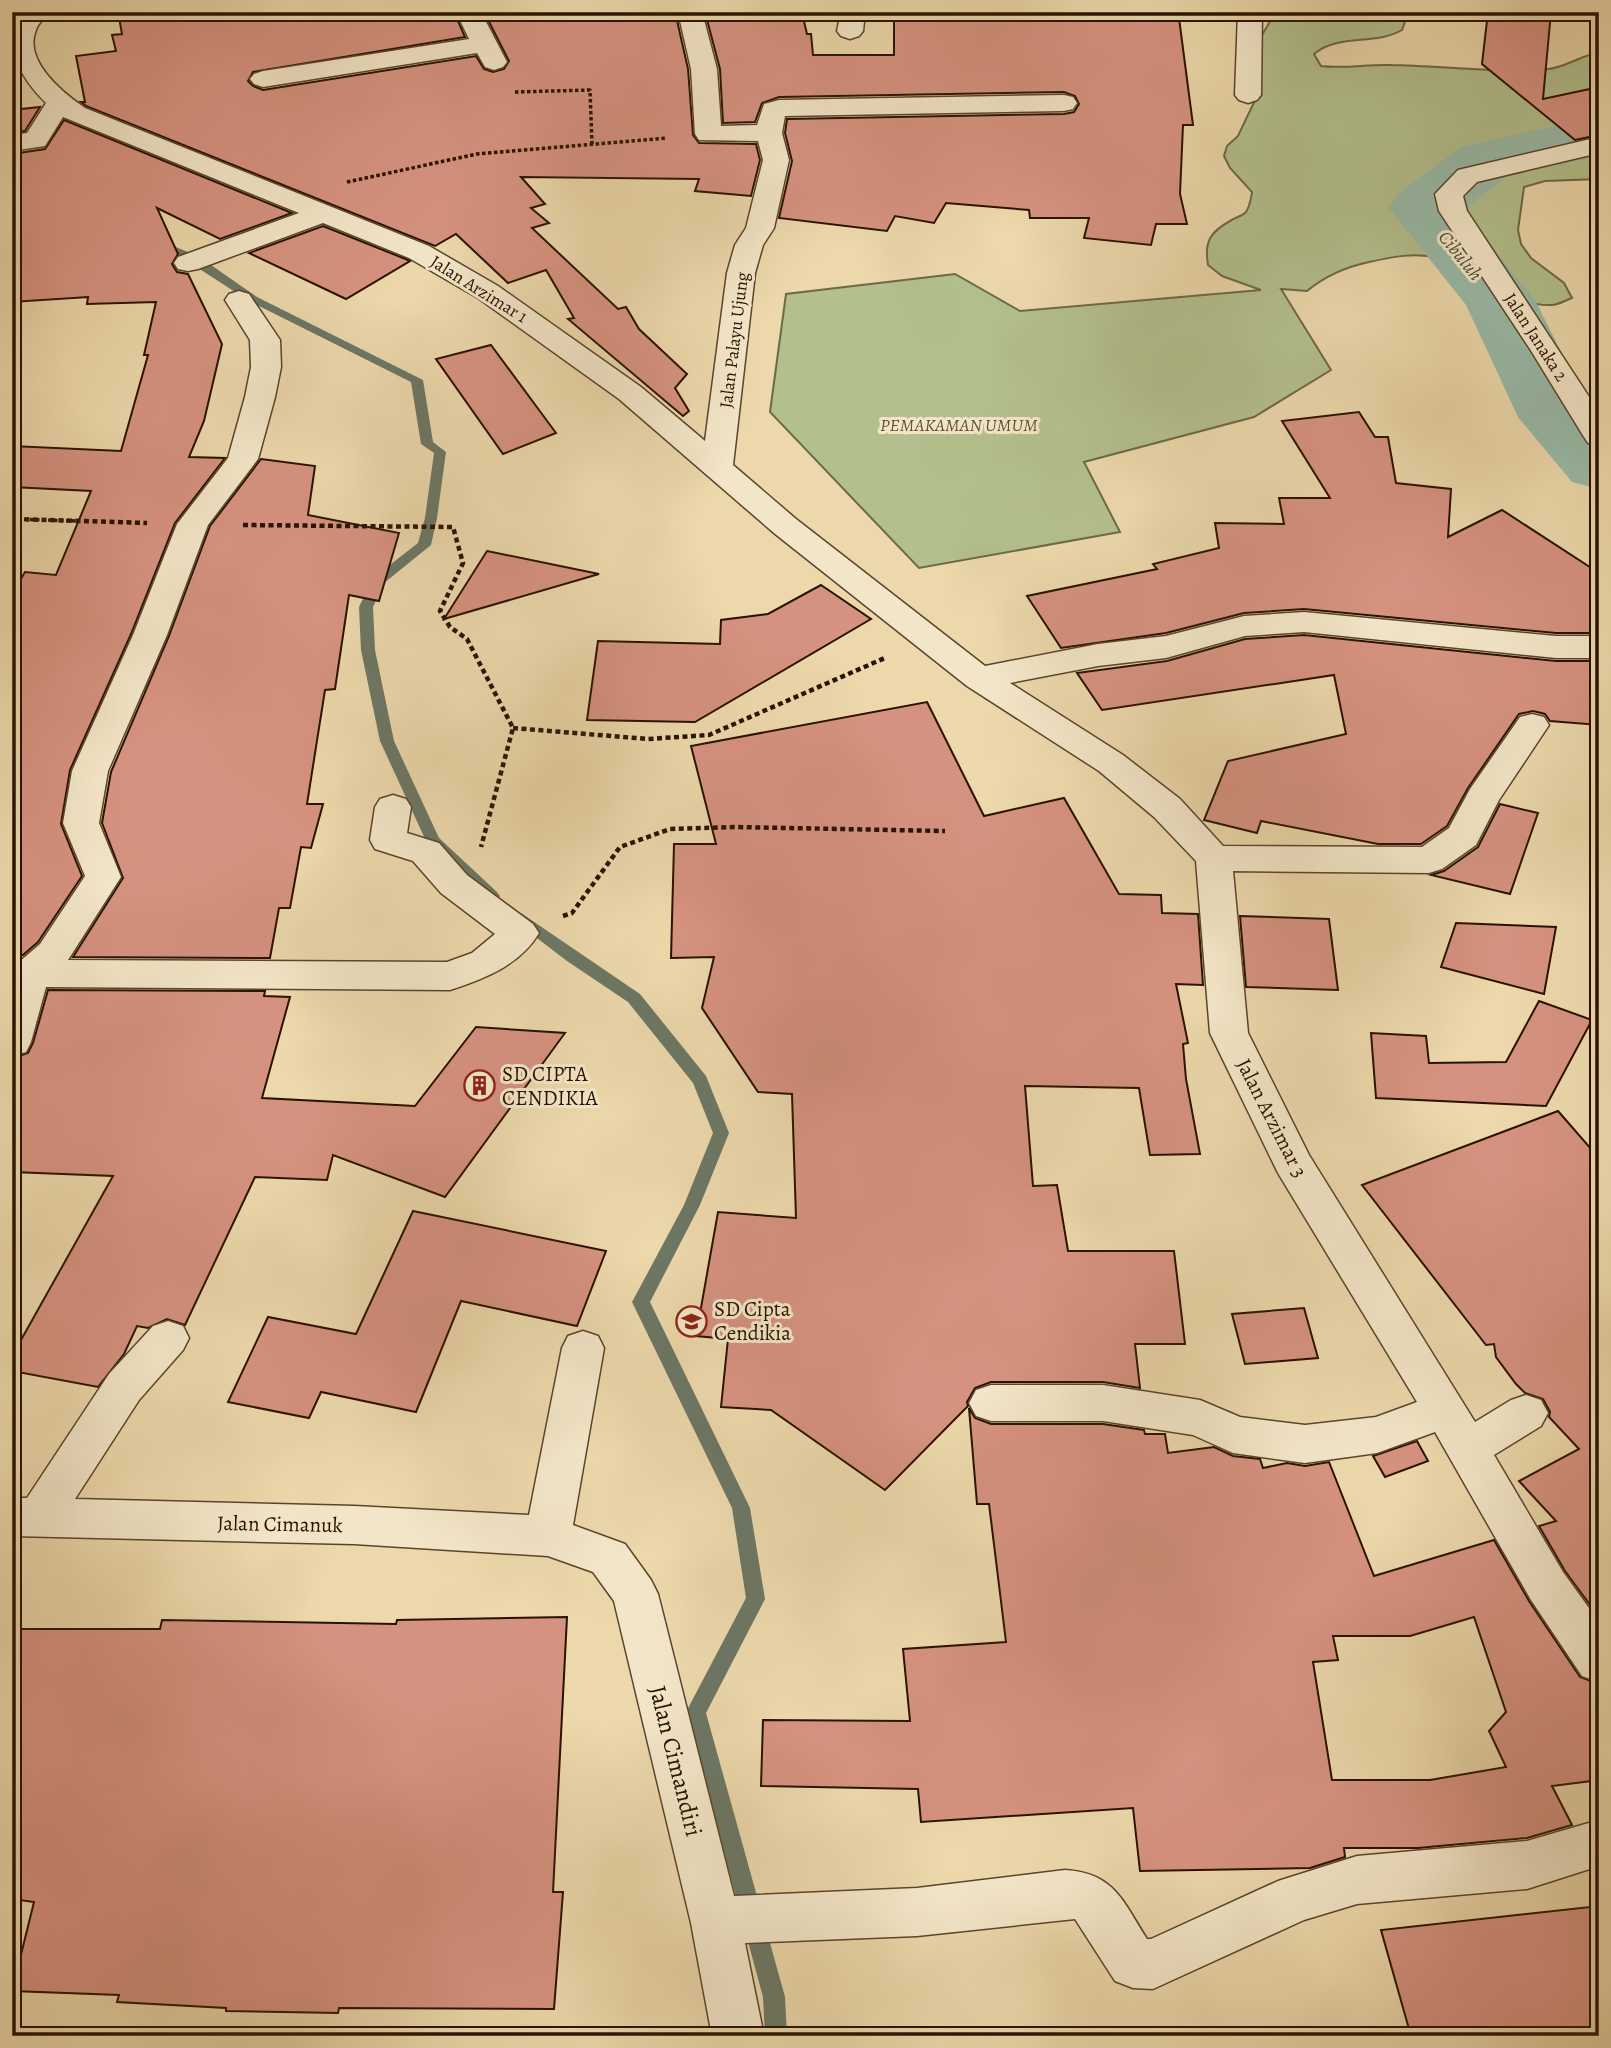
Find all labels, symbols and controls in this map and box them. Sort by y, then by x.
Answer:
water label: Cibuluh [1432,225,1488,286]
street label: Jalan Arzimar 1 [426,250,532,328]
street label: Jalan Palayu Ujung [714,271,754,409]
street label: Jalan Janaka 2 [1498,288,1574,386]
park label: PEMAKAMAN UMUM [880,413,1038,437]
street label: Jalan Arzimar 3 [1230,1054,1314,1182]
place label: SD CIPTA CENDIKIA [502,1060,599,1112]
building icon: SD CIPTA CENDIKIA [462,1069,496,1103]
place label: SD Cipta Cendikia [714,1295,791,1347]
school or university icon: SD Cipta Cendikia [674,1304,708,1338]
street label: Jalan Cimanuk [217,1509,344,1539]
street label: Jalan Cimandiri [642,1682,710,1840]

